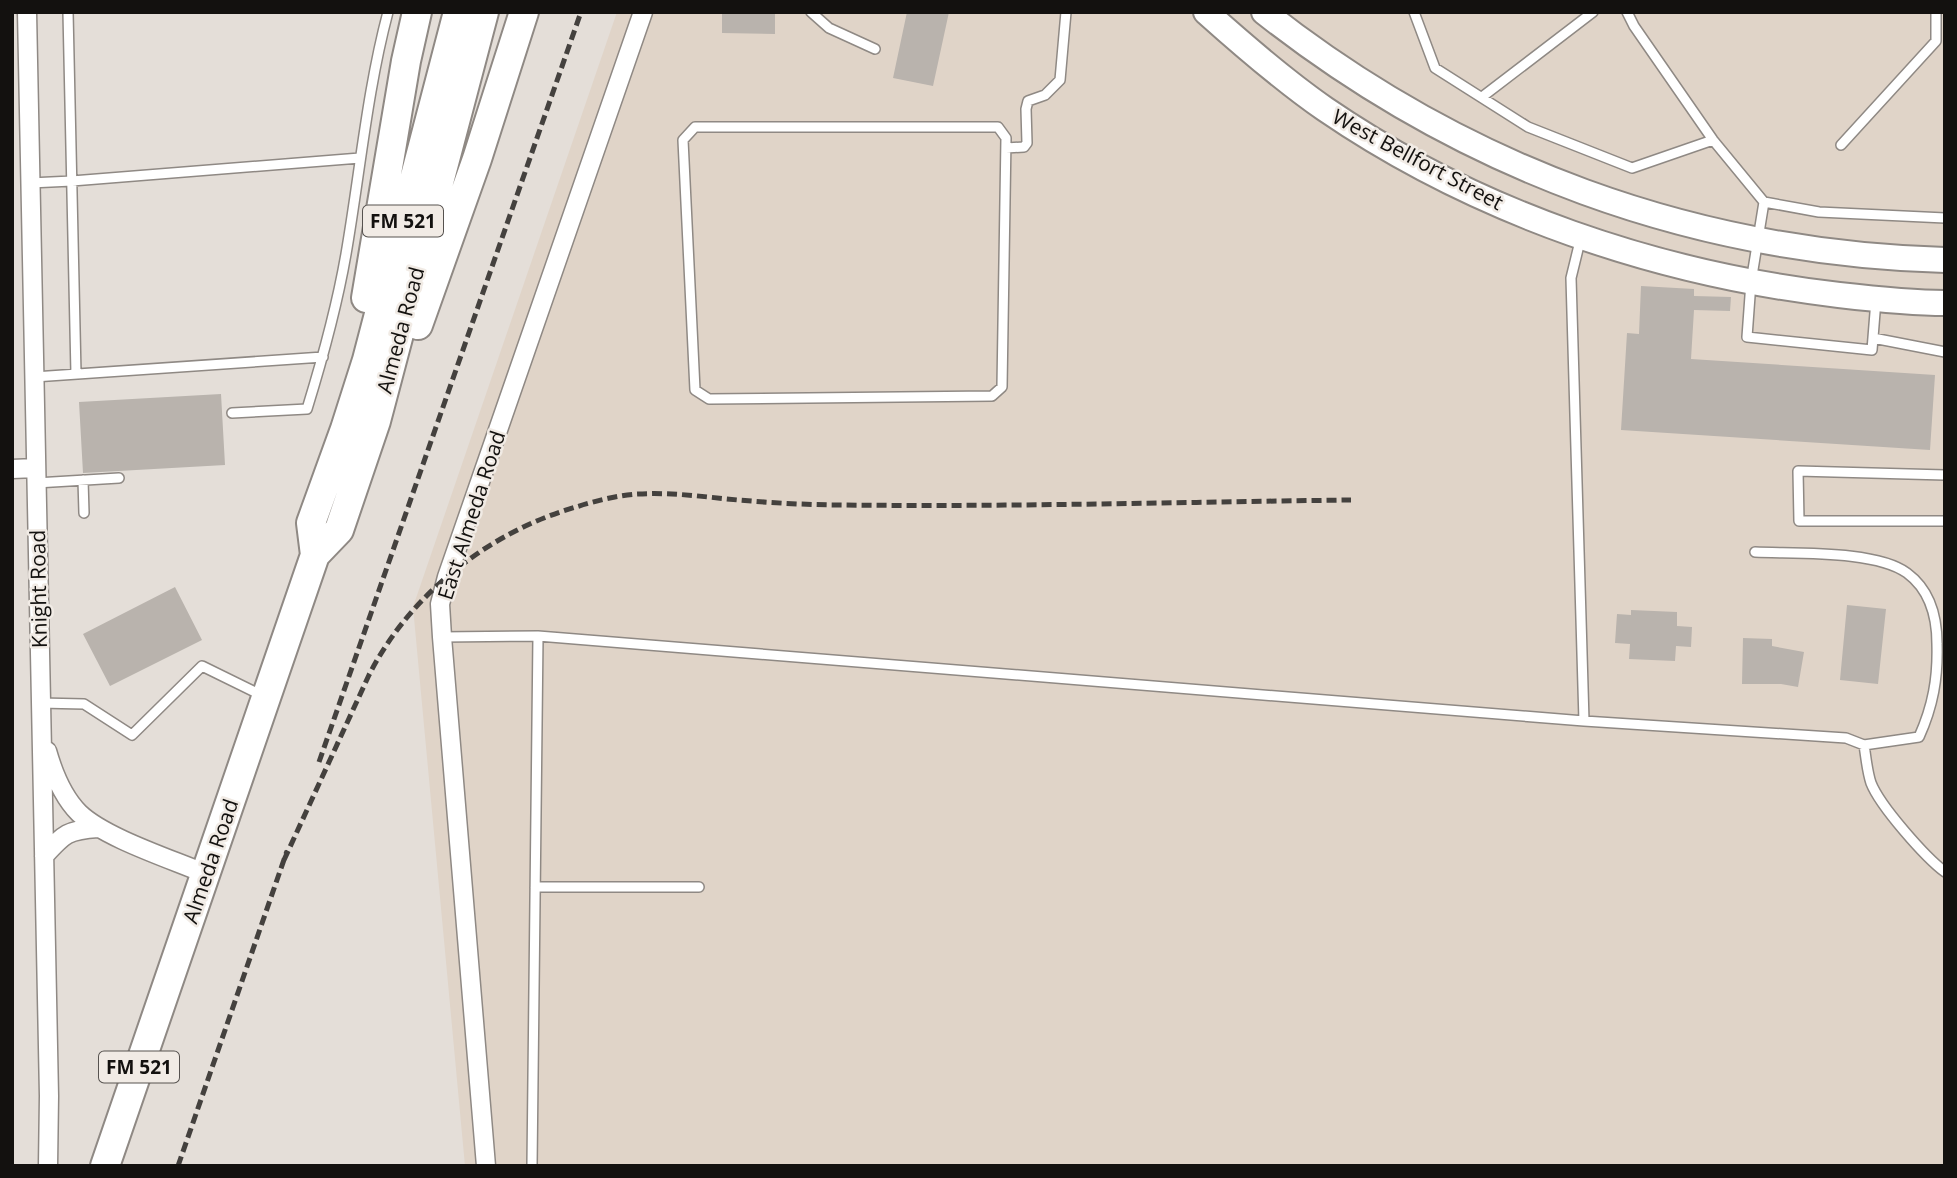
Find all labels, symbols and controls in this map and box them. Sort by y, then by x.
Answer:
street label: West Bellfort Street [1328,102,1508,216]
road number: FM 521 [363,206,443,236]
street label: Almeda Road [370,264,430,396]
street label: East Almeda Road [430,427,512,603]
street label: Knight Road [23,530,53,648]
street label: Almeda Road [176,795,244,927]
road number: FM 521 [99,1051,179,1082]

